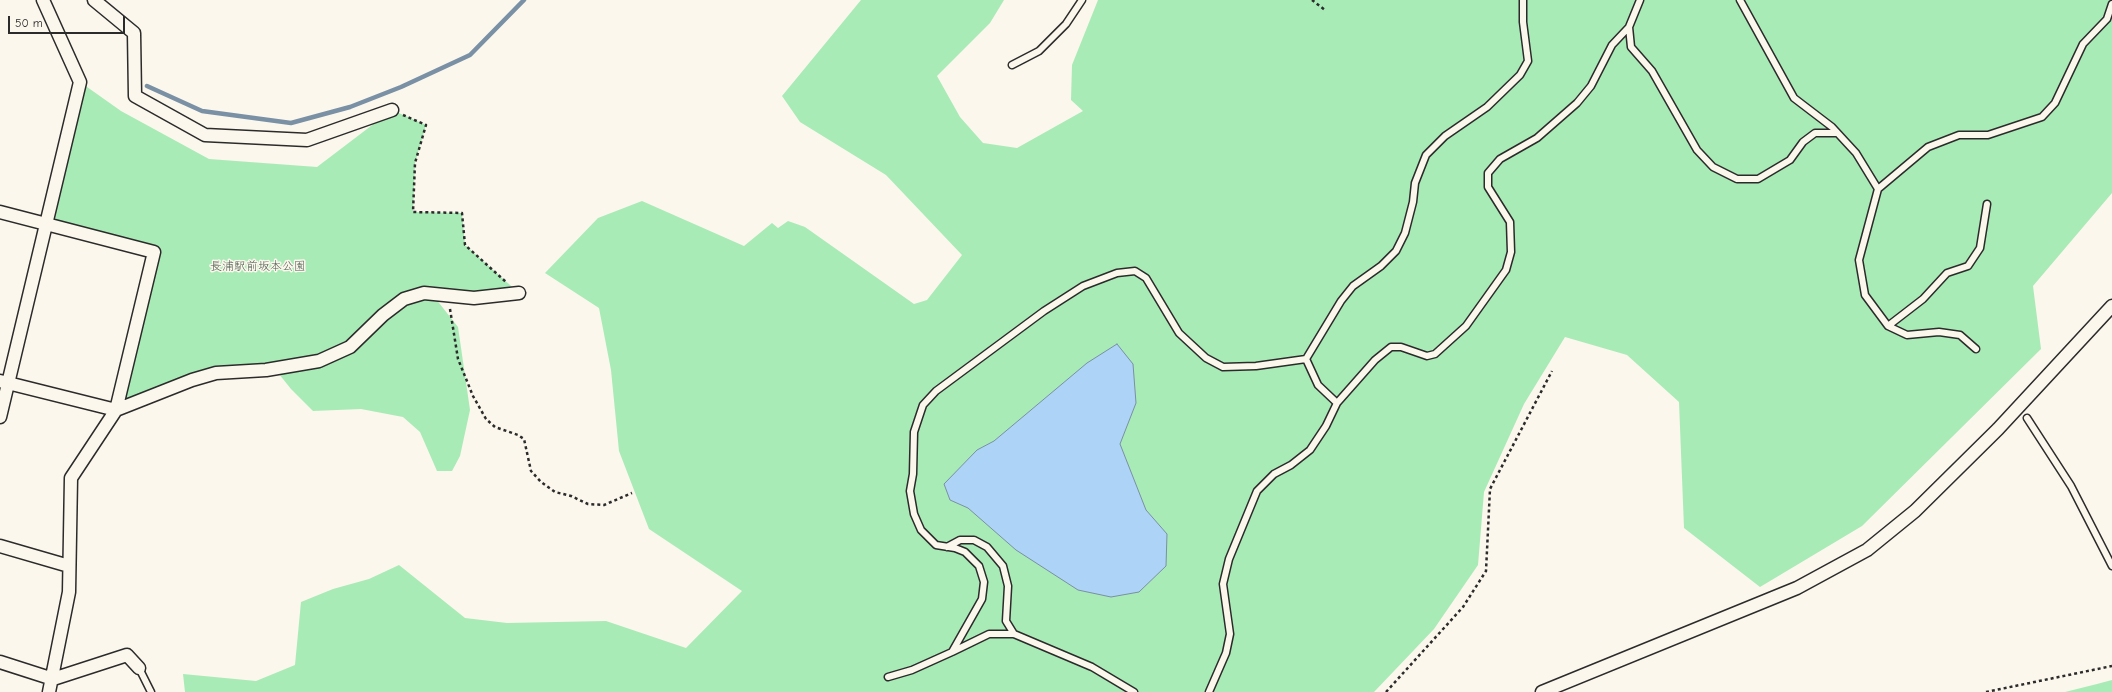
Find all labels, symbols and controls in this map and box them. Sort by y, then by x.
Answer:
scale bar [10,8,127,34]
text: 50 m [15,16,43,30]
park label: 長浦駅前坂本公園 [210,260,306,274]

